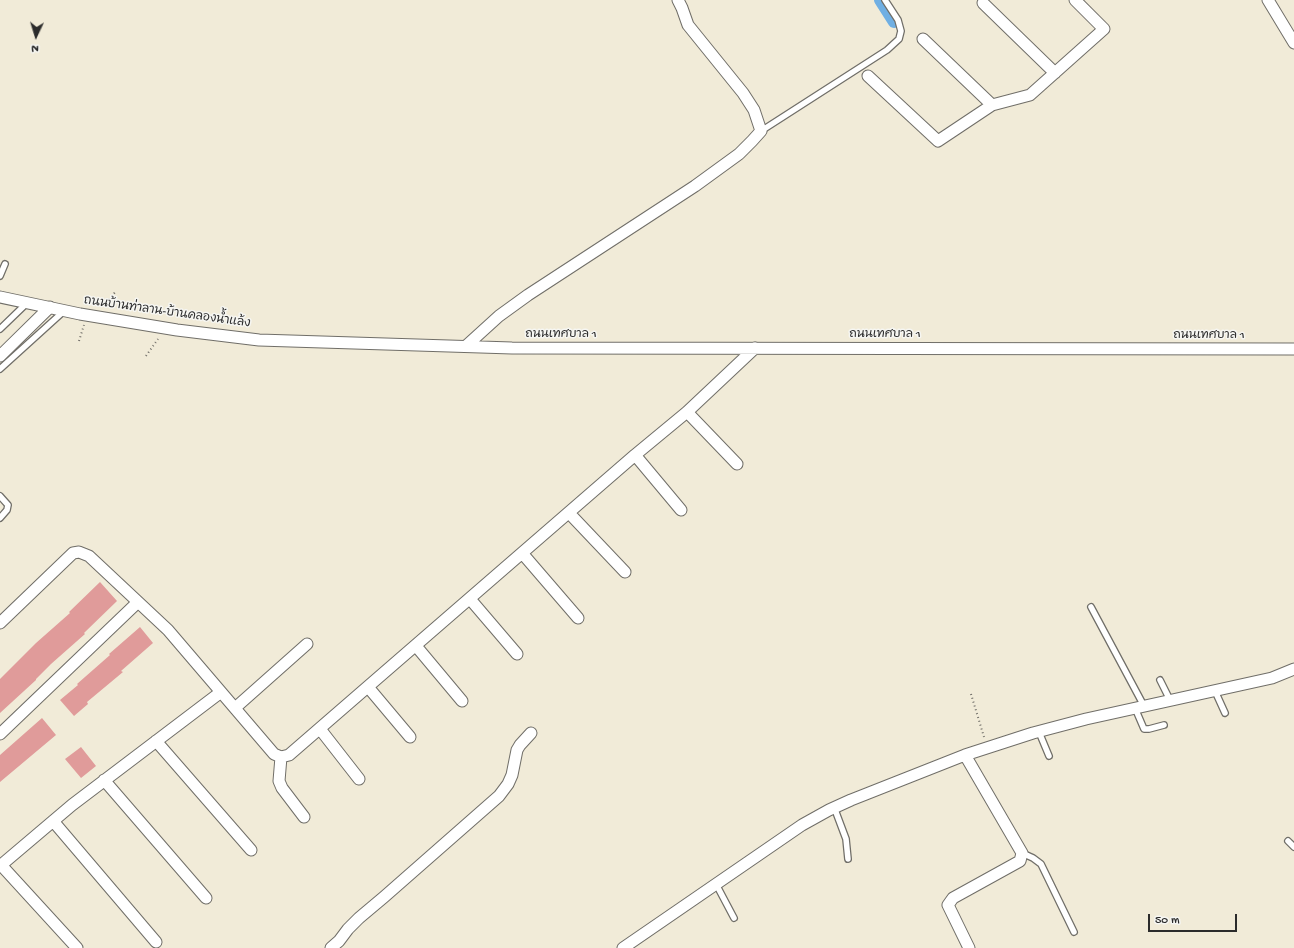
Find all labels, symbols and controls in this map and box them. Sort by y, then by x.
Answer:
north arrow [16,16,56,56]
text: N [31,42,39,54]
street label: ถนนบ้านท่าลาน-บ้านคลองน้ำแล้ง [83,294,251,332]
street label: ถนนเทศบาล 1 [525,328,597,342]
street label: ถนนเทศบาล 1 [849,328,921,342]
street label: ถนนเทศบาล 1 [1173,329,1245,343]
scale bar [1150,906,1239,932]
text: 50 m [1155,914,1180,928]

